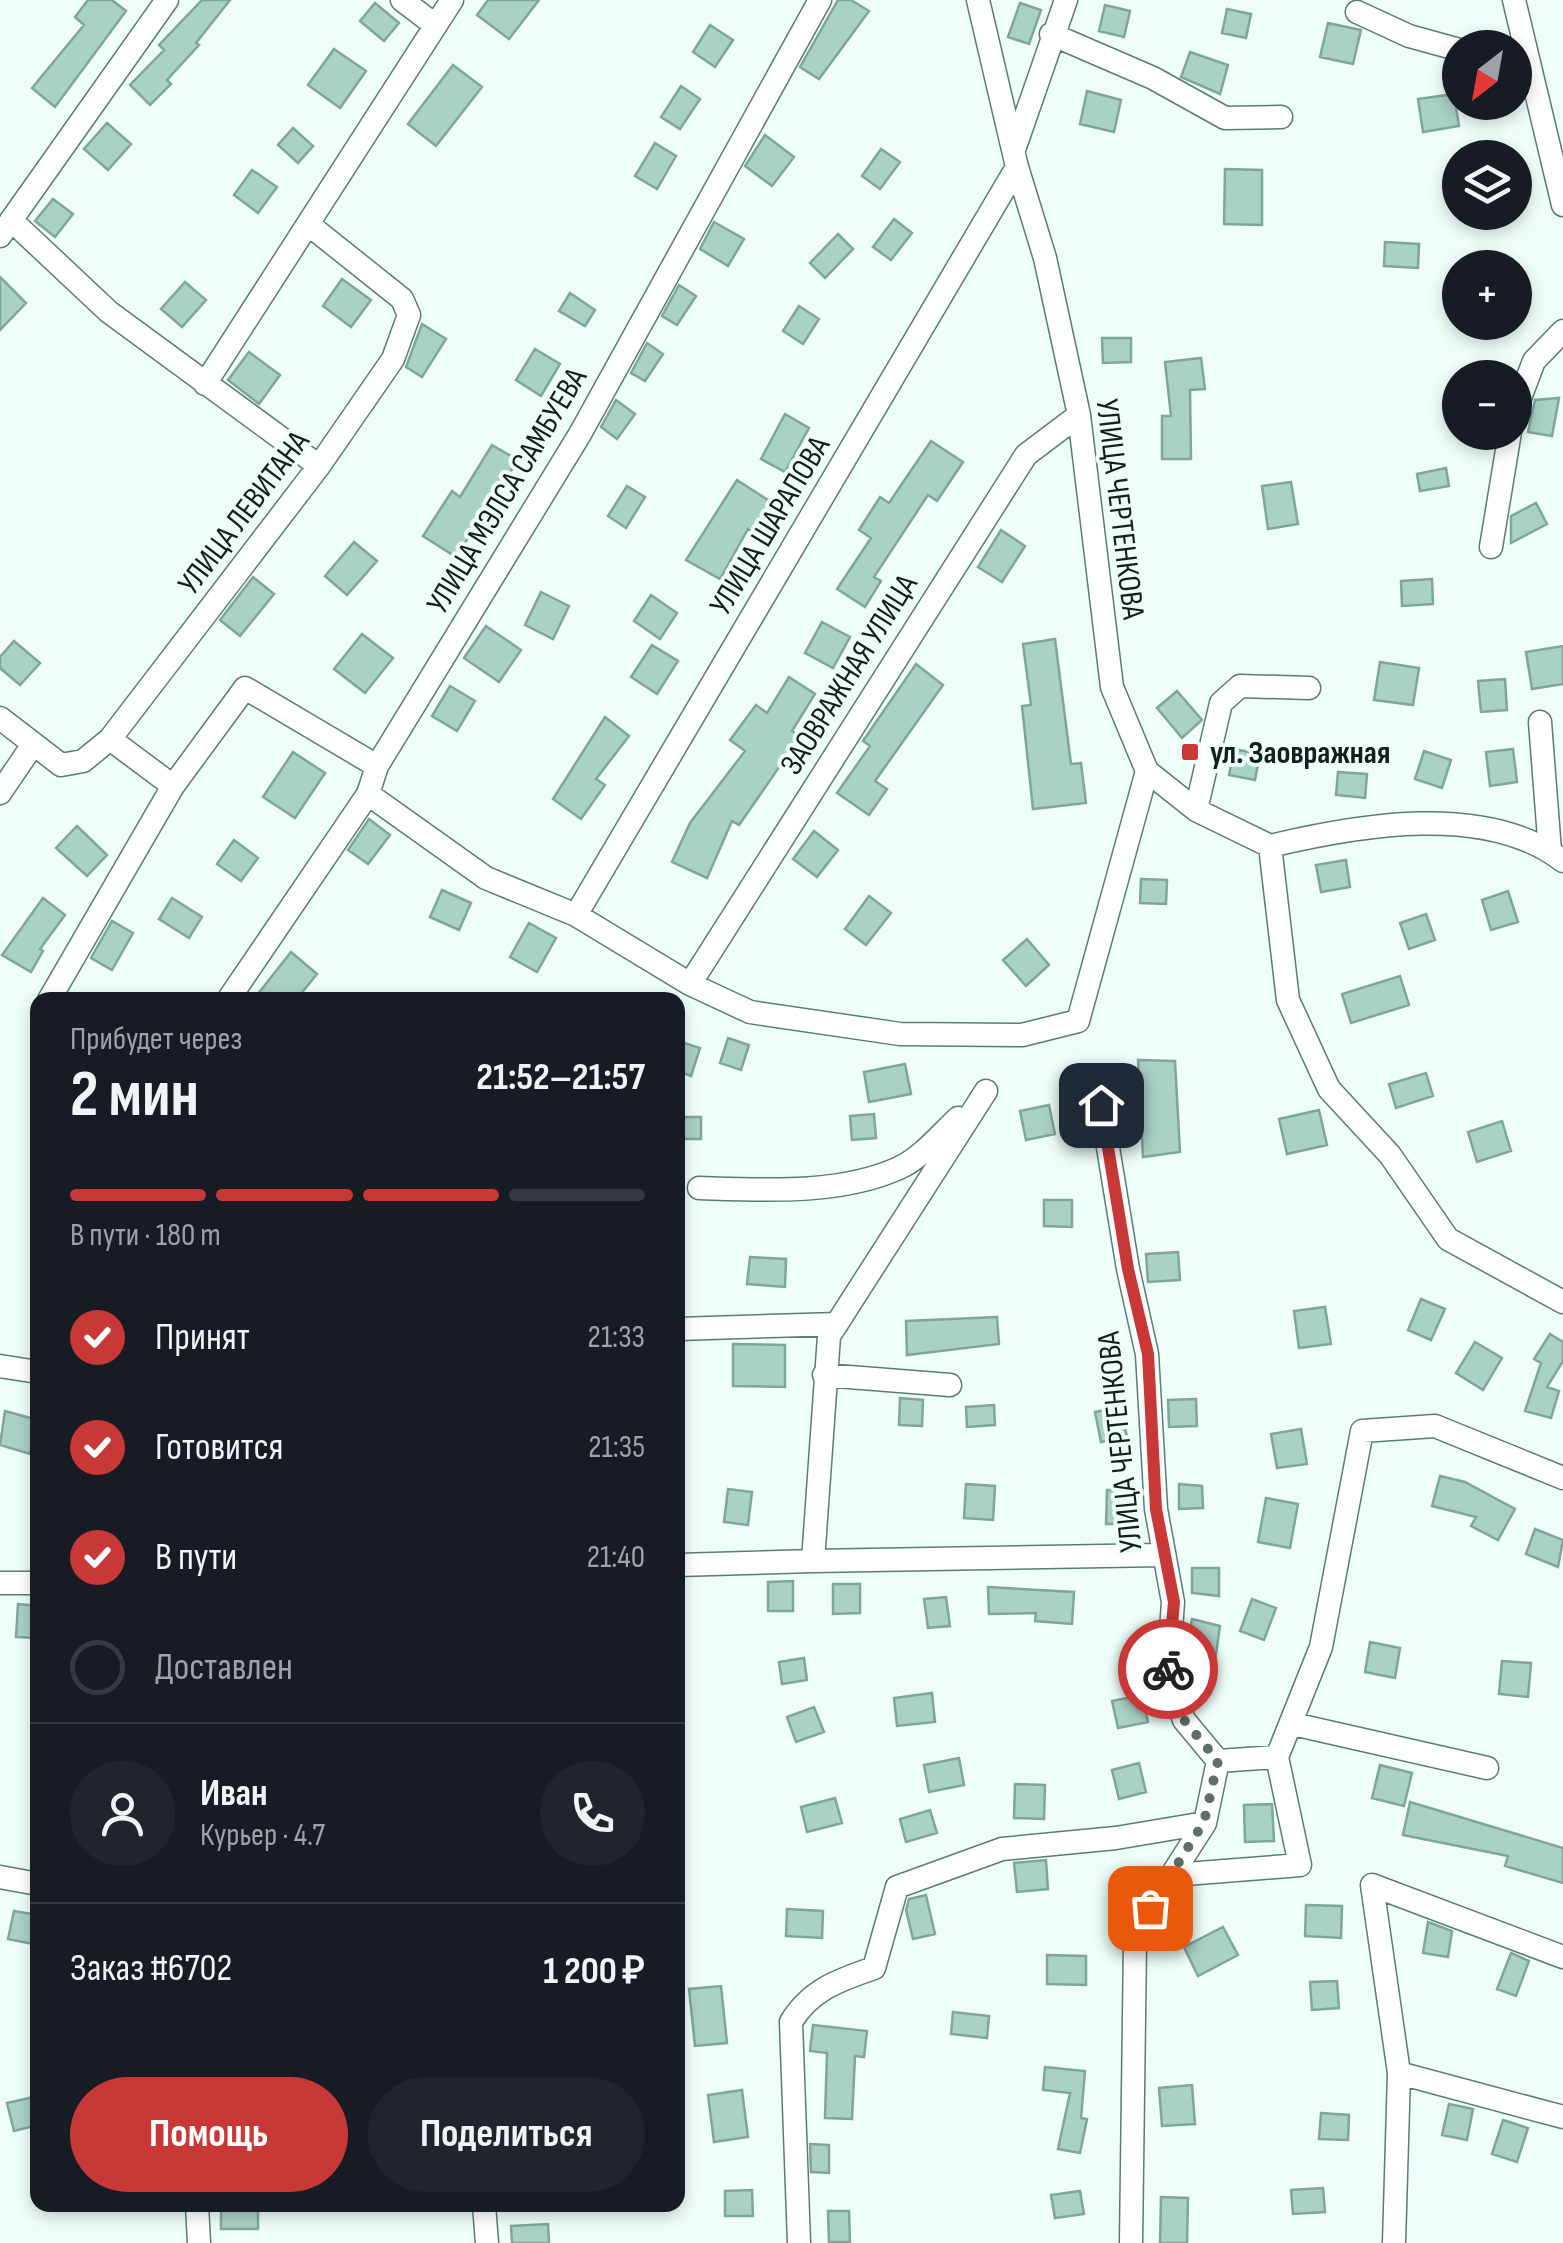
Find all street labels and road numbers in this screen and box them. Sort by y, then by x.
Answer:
street label: УЛИЦА МЭЛСА САМБУЕВА [419,361,596,621]
street label: УЛИЦА ЧЕРТЕНКОВА [1087,397,1152,622]
street label: УЛИЦА ЛЕВИТАНА [170,423,318,602]
street label: УЛИЦА ШАРАПОВА [702,429,839,622]
street label: ЗАОВРАЖНАЯ УЛИЦА [772,567,927,782]
street label: УЛИЦА ЧЕРТЕНКОВА [1089,1329,1151,1554]

